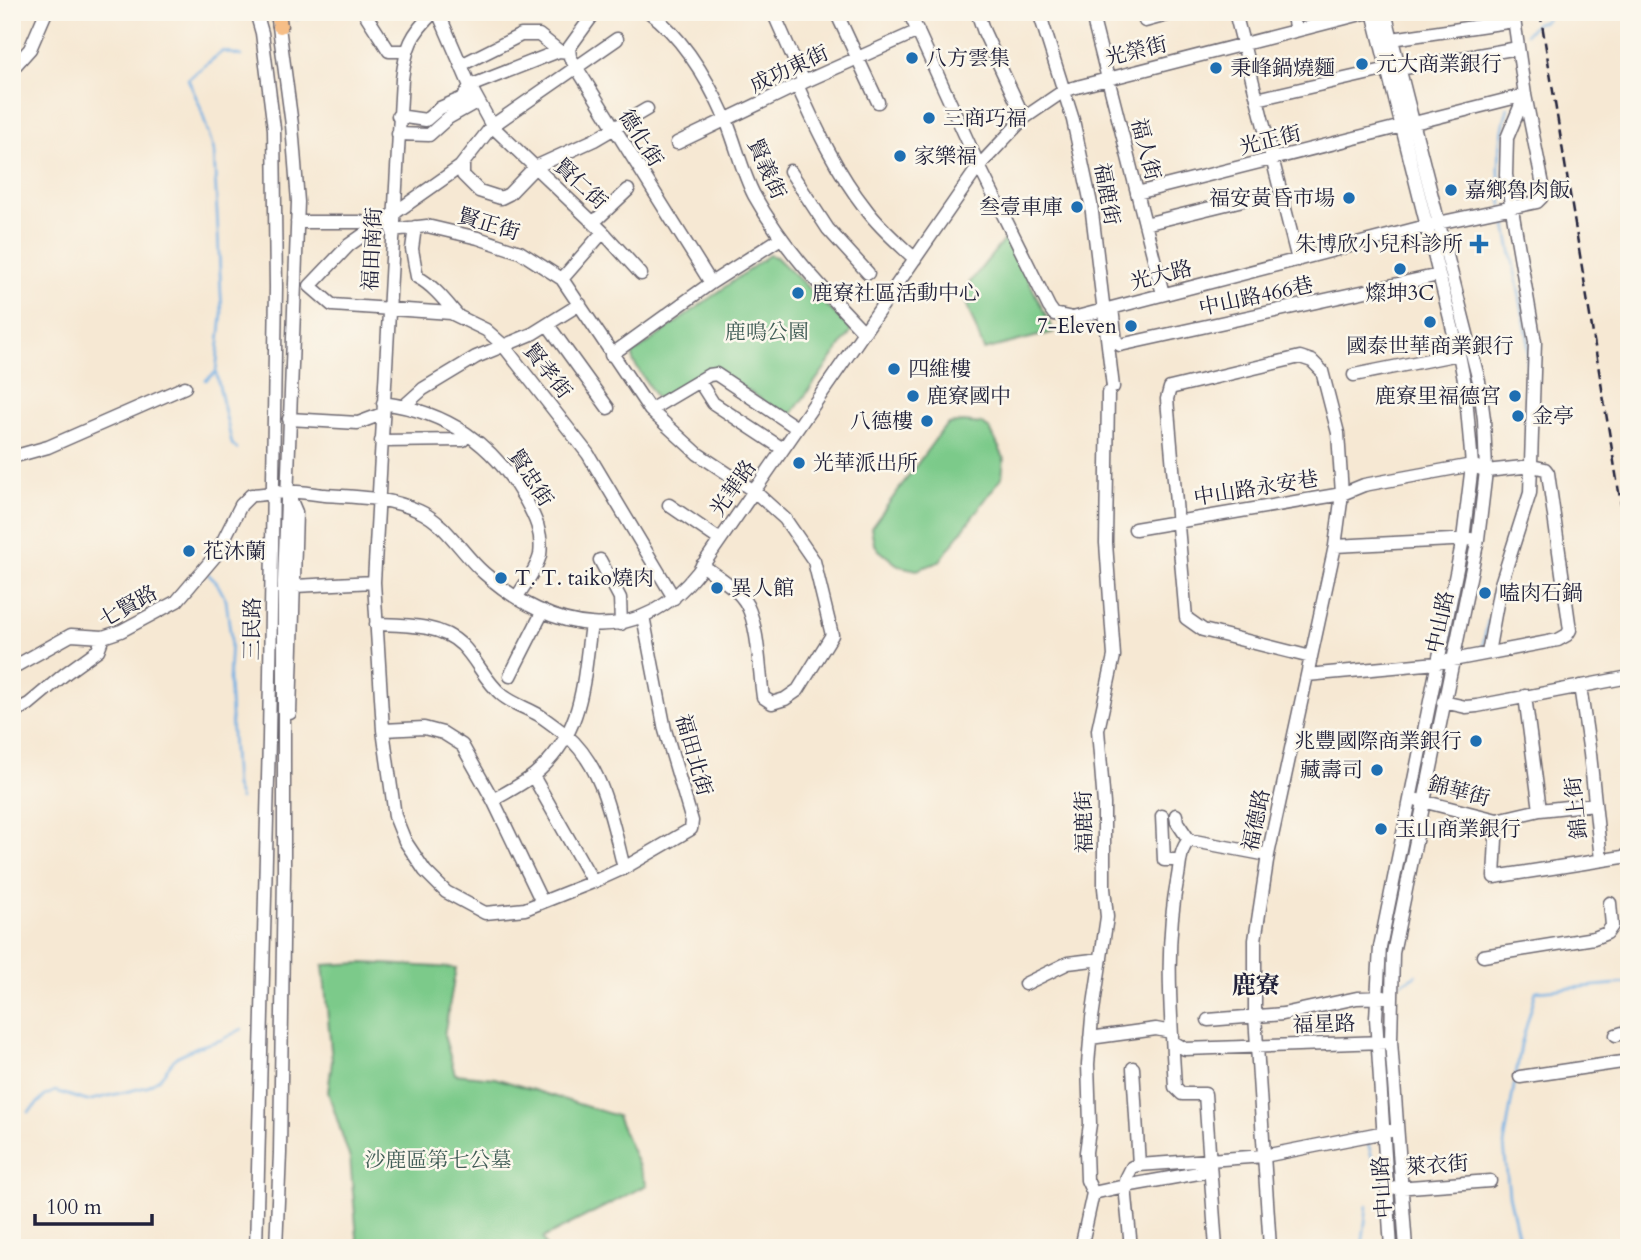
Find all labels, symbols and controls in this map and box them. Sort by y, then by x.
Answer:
street label: 光榮街 [1102,30,1170,73]
street label: 成功東街 [745,39,833,100]
place label: 八方雲集 [926,44,1010,73]
marker: 八方雲集 [904,50,920,66]
place label: 元大商業銀行 [1376,50,1502,79]
place label: 秉峰鍋燒麵 [1230,54,1335,83]
marker: 元大商業銀行 [1354,56,1370,72]
marker: 秉峰鍋燒麵 [1208,60,1224,76]
street label: 德化街 [612,104,670,173]
place label: 三商巧福 [943,104,1027,133]
marker: 三商巧福 [921,110,937,126]
street label: 福人街 [1124,115,1167,183]
street label: 光正街 [1236,119,1304,162]
street label: 賢義街 [740,135,793,204]
place label: 家樂福 [914,142,977,171]
marker: 家樂福 [892,148,908,164]
street label: 賢仁街 [548,152,614,216]
street label: 福鹿街 [1087,161,1126,228]
place label: 嘉鄉魯肉飯 [1465,176,1570,205]
marker: 嘉鄉魯肉飯 [1443,182,1459,198]
place label: 福安黃昏市場 [1209,184,1335,213]
marker: 福安黃昏市場 [1341,190,1357,206]
place label: 叁壹車庫 [979,193,1063,222]
marker: 叁壹車庫 [1069,199,1085,215]
street label: 賢正街 [454,201,523,248]
street label: 福田南街 [356,206,389,292]
place label: 朱博欣小兒科診所 [1295,230,1463,259]
marker: 朱博欣小兒科診所 [1469,234,1489,254]
street label: 光大路 [1127,254,1195,297]
marker: 燦坤3C [1392,261,1408,277]
street label: 中山路466巷 [1196,270,1316,323]
place label: 鹿寮社區活動中心 [812,279,980,308]
place label: 燦坤3C [1366,279,1434,308]
marker: 鹿寮社區活動中心 [790,285,806,301]
place label: 7-Eleven [1037,312,1117,341]
marker: 國泰世華商業銀行 [1422,314,1438,330]
park label: 鹿鳴公園 [725,318,809,347]
marker: 7-Eleven [1123,318,1139,334]
place label: 國泰世華商業銀行 [1346,332,1514,361]
street label: 賢孝街 [517,338,578,405]
place label: 四維樓 [908,355,971,384]
marker: 四維樓 [886,361,902,377]
place label: 鹿寮國中 [927,382,1011,411]
place label: 鹿寮里福德宮 [1375,382,1501,411]
marker: 鹿寮國中 [905,388,921,404]
marker: 鹿寮里福德宮 [1507,388,1523,404]
place label: 金亭 [1532,402,1574,431]
place label: 八德樓 [850,407,913,436]
marker: 金亭 [1510,408,1526,424]
marker: 八德樓 [919,413,935,429]
street label: 賢忠街 [501,444,560,513]
place label: 光華派出所 [813,449,918,478]
street label: 光華路 [703,454,763,522]
marker: 光華派出所 [791,455,807,471]
street label: 中山路永安巷 [1192,464,1321,513]
place label: 花沐蘭 [203,537,266,566]
marker: 花沐蘭 [181,543,197,559]
place label: T. T. taiko燒肉 [515,564,654,593]
marker: T. T. taiko燒肉 [493,570,509,586]
place label: 異人館 [731,574,794,603]
street label: 七賢路 [94,578,163,634]
place label: 嗑肉石鍋 [1499,579,1583,608]
marker: 異人館 [709,580,725,596]
marker: 嗑肉石鍋 [1477,585,1493,601]
street label: 中山路 [1420,588,1461,656]
street label: 三民路 [237,597,268,661]
street label: 福田北街 [668,711,719,800]
place label: 兆豐國際商業銀行 [1294,727,1462,756]
marker: 兆豐國際商業銀行 [1468,733,1484,749]
place label: 藏壽司 [1300,756,1363,785]
marker: 藏壽司 [1369,762,1385,778]
street label: 錦華街 [1425,769,1493,814]
street label: 錦上街 [1559,775,1594,841]
street label: 福德路 [1236,786,1277,854]
street label: 福鹿街 [1069,790,1100,854]
place label: 玉山商業銀行 [1395,815,1521,844]
marker: 玉山商業銀行 [1373,821,1389,837]
district label: 鹿寮 [1232,969,1280,1002]
street label: 福星路 [1292,1009,1356,1040]
park label: 沙鹿區第七公墓 [365,1146,512,1175]
street label: 萊衣街 [1405,1149,1469,1182]
street label: 中山路 [1366,1155,1399,1219]
scale bar [35,1183,152,1227]
text: 100 m [46,1193,102,1222]

